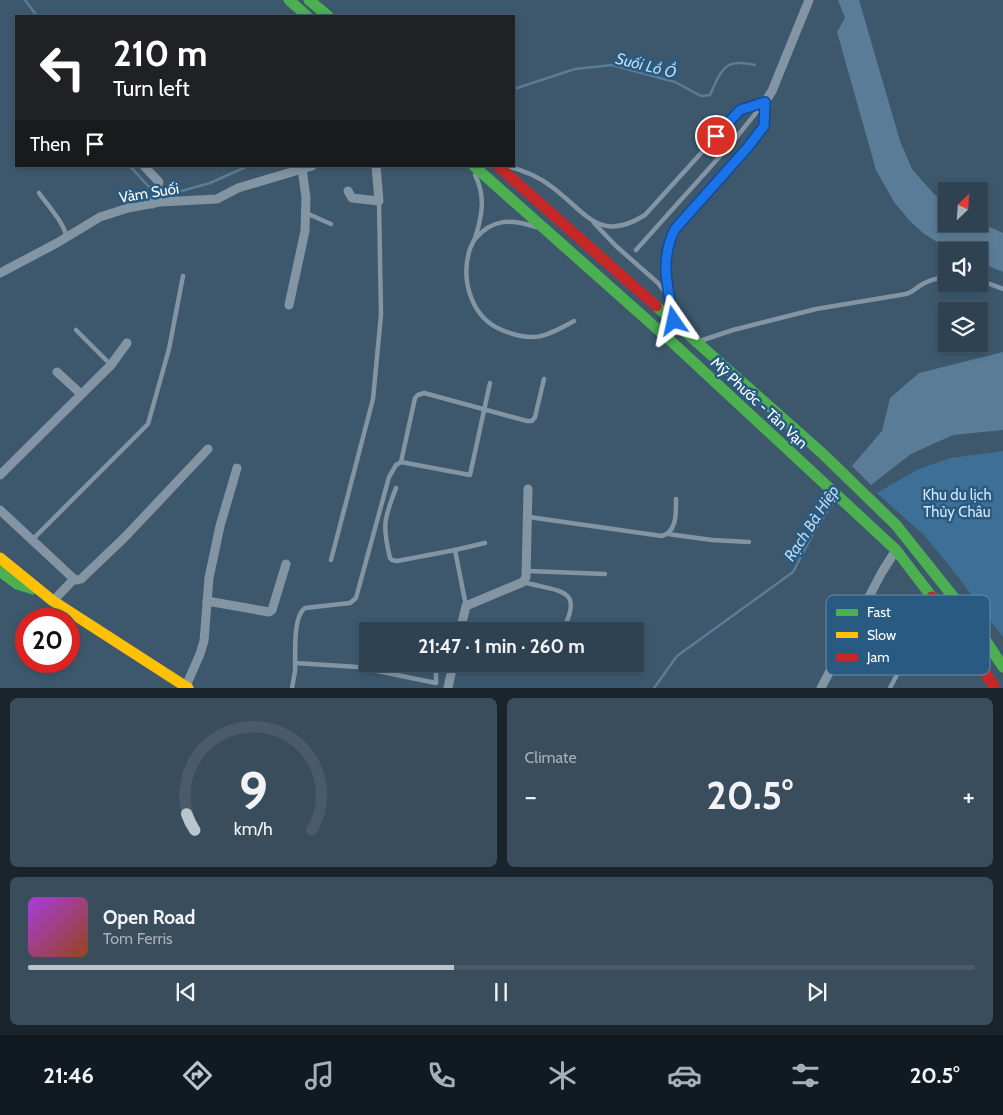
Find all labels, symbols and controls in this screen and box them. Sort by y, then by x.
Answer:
text: 210 m [113,32,207,75]
icon: left [30,35,95,100]
water label: Suối Lồ Ồ [614,47,679,82]
text: Turn left [113,75,190,102]
pin [695,115,737,157]
icon: arrive [702,122,730,150]
icon: arrive [81,130,109,158]
text: Then [30,133,71,156]
street label: Vàm Suối [118,179,180,207]
north arrow [938,182,988,232]
map controls [938,182,988,352]
button: sound [938,242,988,292]
position arrow [647,294,699,346]
button: layers [938,302,988,352]
street label: Mỹ Phước - Tân Vạn [707,354,811,452]
water label: Rạch Bà Hiệp [780,482,843,565]
park label: Khu du lịch Thủy Châu [922,486,992,521]
legend [826,595,990,675]
text: Fast [867,603,891,621]
speed limit sign: 20 [15,608,80,673]
text: Slow [867,626,896,644]
text: 21:47 · 1 min · 260 m [418,635,585,658]
text: Jam [866,648,889,666]
text: Climate [525,748,577,767]
text: 9 [239,759,268,822]
text: 20.5° [707,772,793,819]
text: − [525,779,537,813]
text: + [963,779,975,813]
text: km/h [234,818,273,839]
text: Open Road [103,906,195,929]
text: Tom Ferris [103,929,173,948]
icon: previous [172,978,200,1006]
icon: pause [487,978,515,1006]
icon: next [803,978,831,1006]
icon: directions [180,1058,215,1093]
icon: music [302,1058,337,1093]
icon: phone [424,1058,459,1093]
icon: climate [545,1058,580,1093]
icon: car [667,1058,702,1093]
icon: filters [788,1058,823,1093]
text: 21:46 [43,1062,94,1089]
text: 20.5° [910,1062,960,1089]

